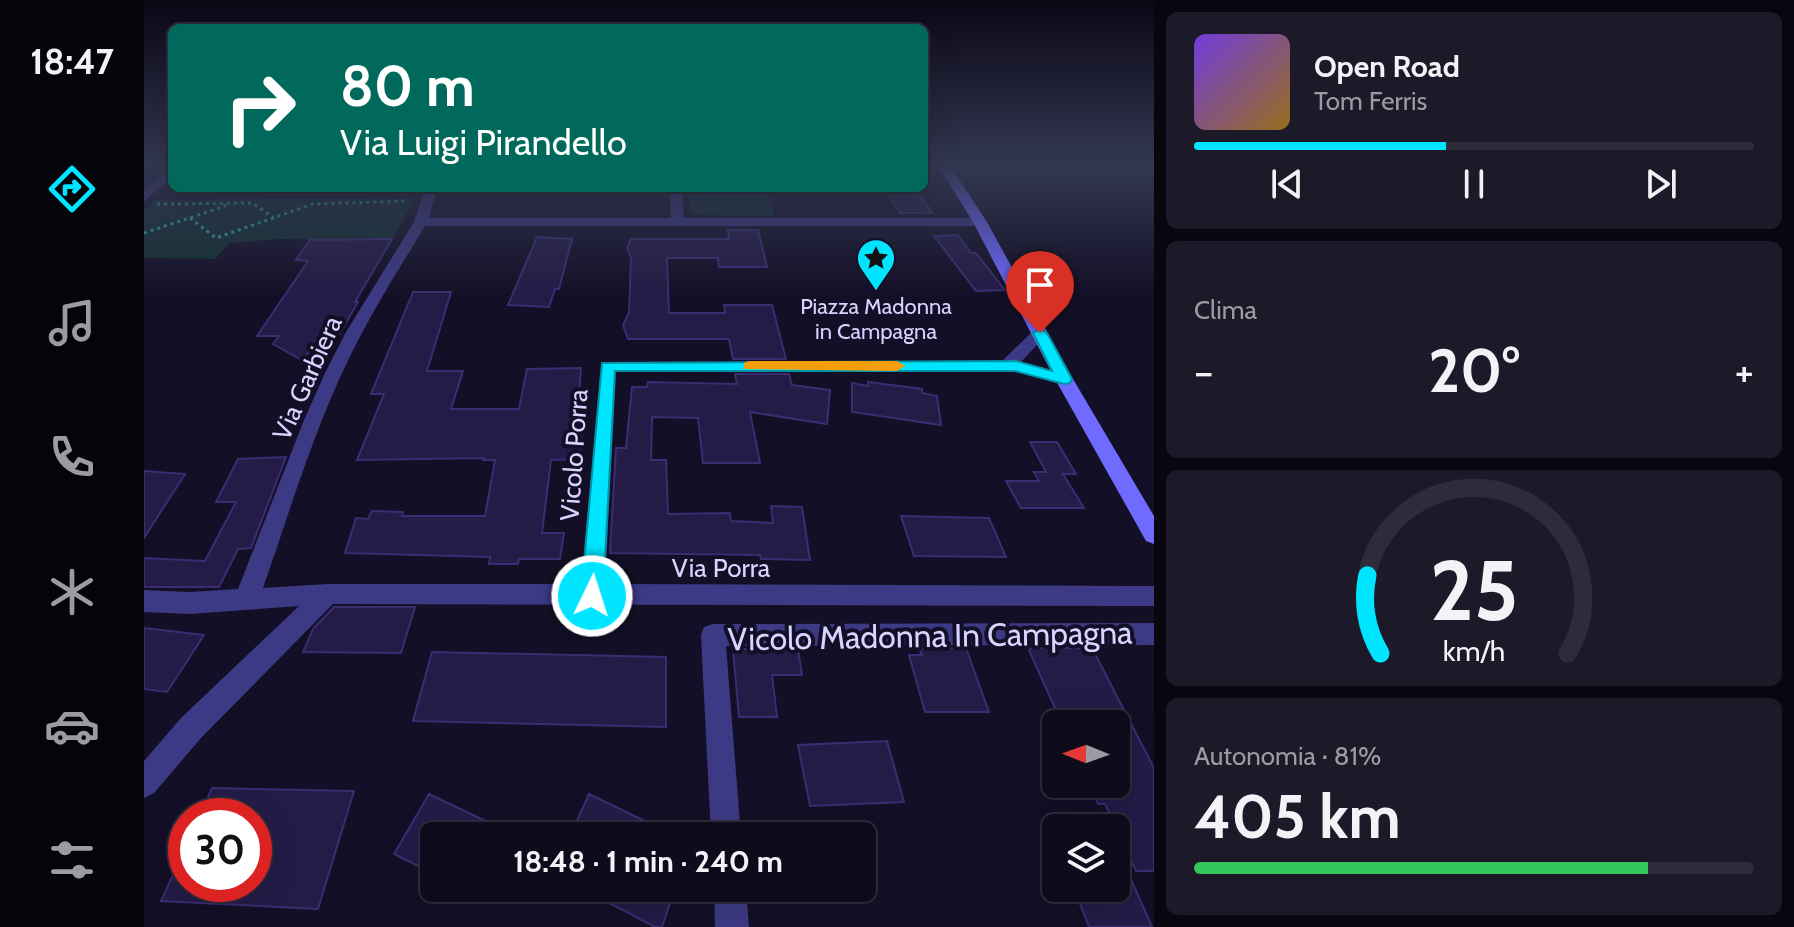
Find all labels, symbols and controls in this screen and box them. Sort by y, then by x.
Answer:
text: 18:47 [30,39,114,83]
text: Open Road [1314,48,1460,85]
text: 80 m [340,52,475,120]
icon: right [208,56,312,160]
text: Tom Ferris [1314,85,1427,117]
text: Via Luigi Pirandello [340,120,627,164]
icon: directions [44,161,100,217]
icon: previous [1265,162,1309,206]
icon: pause [1452,162,1496,206]
icon: next [1639,162,1683,206]
place icon: Piazza Madonna in Campagna [855,237,897,292]
pin [1006,251,1074,333]
icon: arrive [1018,263,1062,307]
place label: Piazza Madonna in Campagna [800,293,952,345]
text: Clima [1194,294,1257,326]
icon: music [44,295,100,351]
street label: Via Garbiera [265,310,349,445]
text: 20° [1428,334,1520,407]
text: − [1194,345,1213,398]
text: + [1735,345,1754,398]
street label: Vicolo Porra [553,387,595,522]
icon: phone [44,429,100,485]
text: 25 [1430,539,1518,640]
street label: Via Porra [672,552,771,584]
position arrow [550,554,634,638]
icon: climate [44,564,100,620]
street label: Vicolo Madonna In Campagna [727,612,1133,659]
text: km/h [1443,633,1505,668]
icon: car [44,698,100,754]
north arrow [1042,710,1130,798]
map controls [1042,710,1130,902]
text: Autonomia · 81% [1194,740,1381,772]
text: 405 km [1194,780,1401,853]
speed limit sign: 30 [168,798,272,902]
button: layers [1042,814,1130,902]
icon: filters [44,832,100,888]
text: 18:48 · 1 min · 240 m [513,843,783,880]

